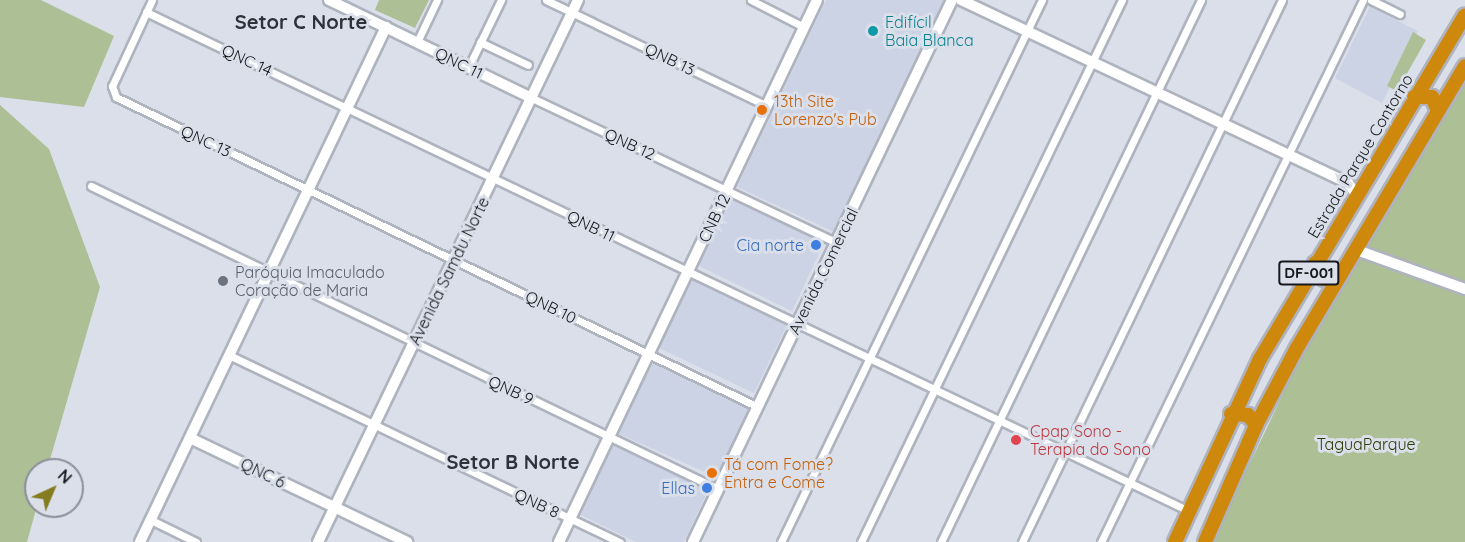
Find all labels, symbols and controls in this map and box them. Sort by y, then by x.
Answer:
district label: Setor C Norte [235,9,367,33]
place label: Edifícil Baia Blanca [885,12,974,50]
marker: Edifícil Baia Blanca [866,24,880,38]
street label: QNB 13 [642,39,698,79]
street label: QNC 14 [219,40,275,80]
street label: QNC 11 [432,43,486,83]
street label: Estrada Parque Contorno [1303,70,1417,242]
place label: 13th Site Lorenzo's Pub [774,91,877,129]
marker: 13th Site Lorenzo's Pub [755,103,769,117]
street label: QNC 13 [178,121,234,161]
street label: QNB 12 [602,124,658,164]
street label: CNB 12 [694,191,734,245]
street label: Avenida Samdu Norte [405,194,493,348]
street label: Avenida Comercial [784,205,862,337]
street label: QNB 11 [564,206,618,246]
place label: Cia norte [737,235,804,255]
marker: Cia norte [809,238,823,252]
road number: DF-001 [1278,261,1340,285]
place label: Paróquia Imaculado Coração de Maria [235,262,385,300]
marker: Paróquia Imaculado Coração de Maria [216,274,230,288]
street label: QNB 10 [522,286,580,328]
street label: QNB 9 [485,371,537,409]
place label: Cpap Sono - Terapia do Sono [1030,421,1151,459]
marker: Cpap Sono - Terapia do Sono [1007,431,1025,449]
park label: TaguaParque [1316,434,1416,454]
district label: Setor B Norte [446,449,580,473]
street label: QNC 6 [237,454,289,492]
place label: Tá com Fome? Entra e Come [724,454,833,492]
north arrow [24,458,84,518]
text: N [54,465,76,488]
marker: Tá com Fome? Entra e Come [705,466,719,480]
place label: Ellas [661,478,695,498]
marker: Ellas [700,481,714,495]
street label: QNB 8 [511,484,563,522]

